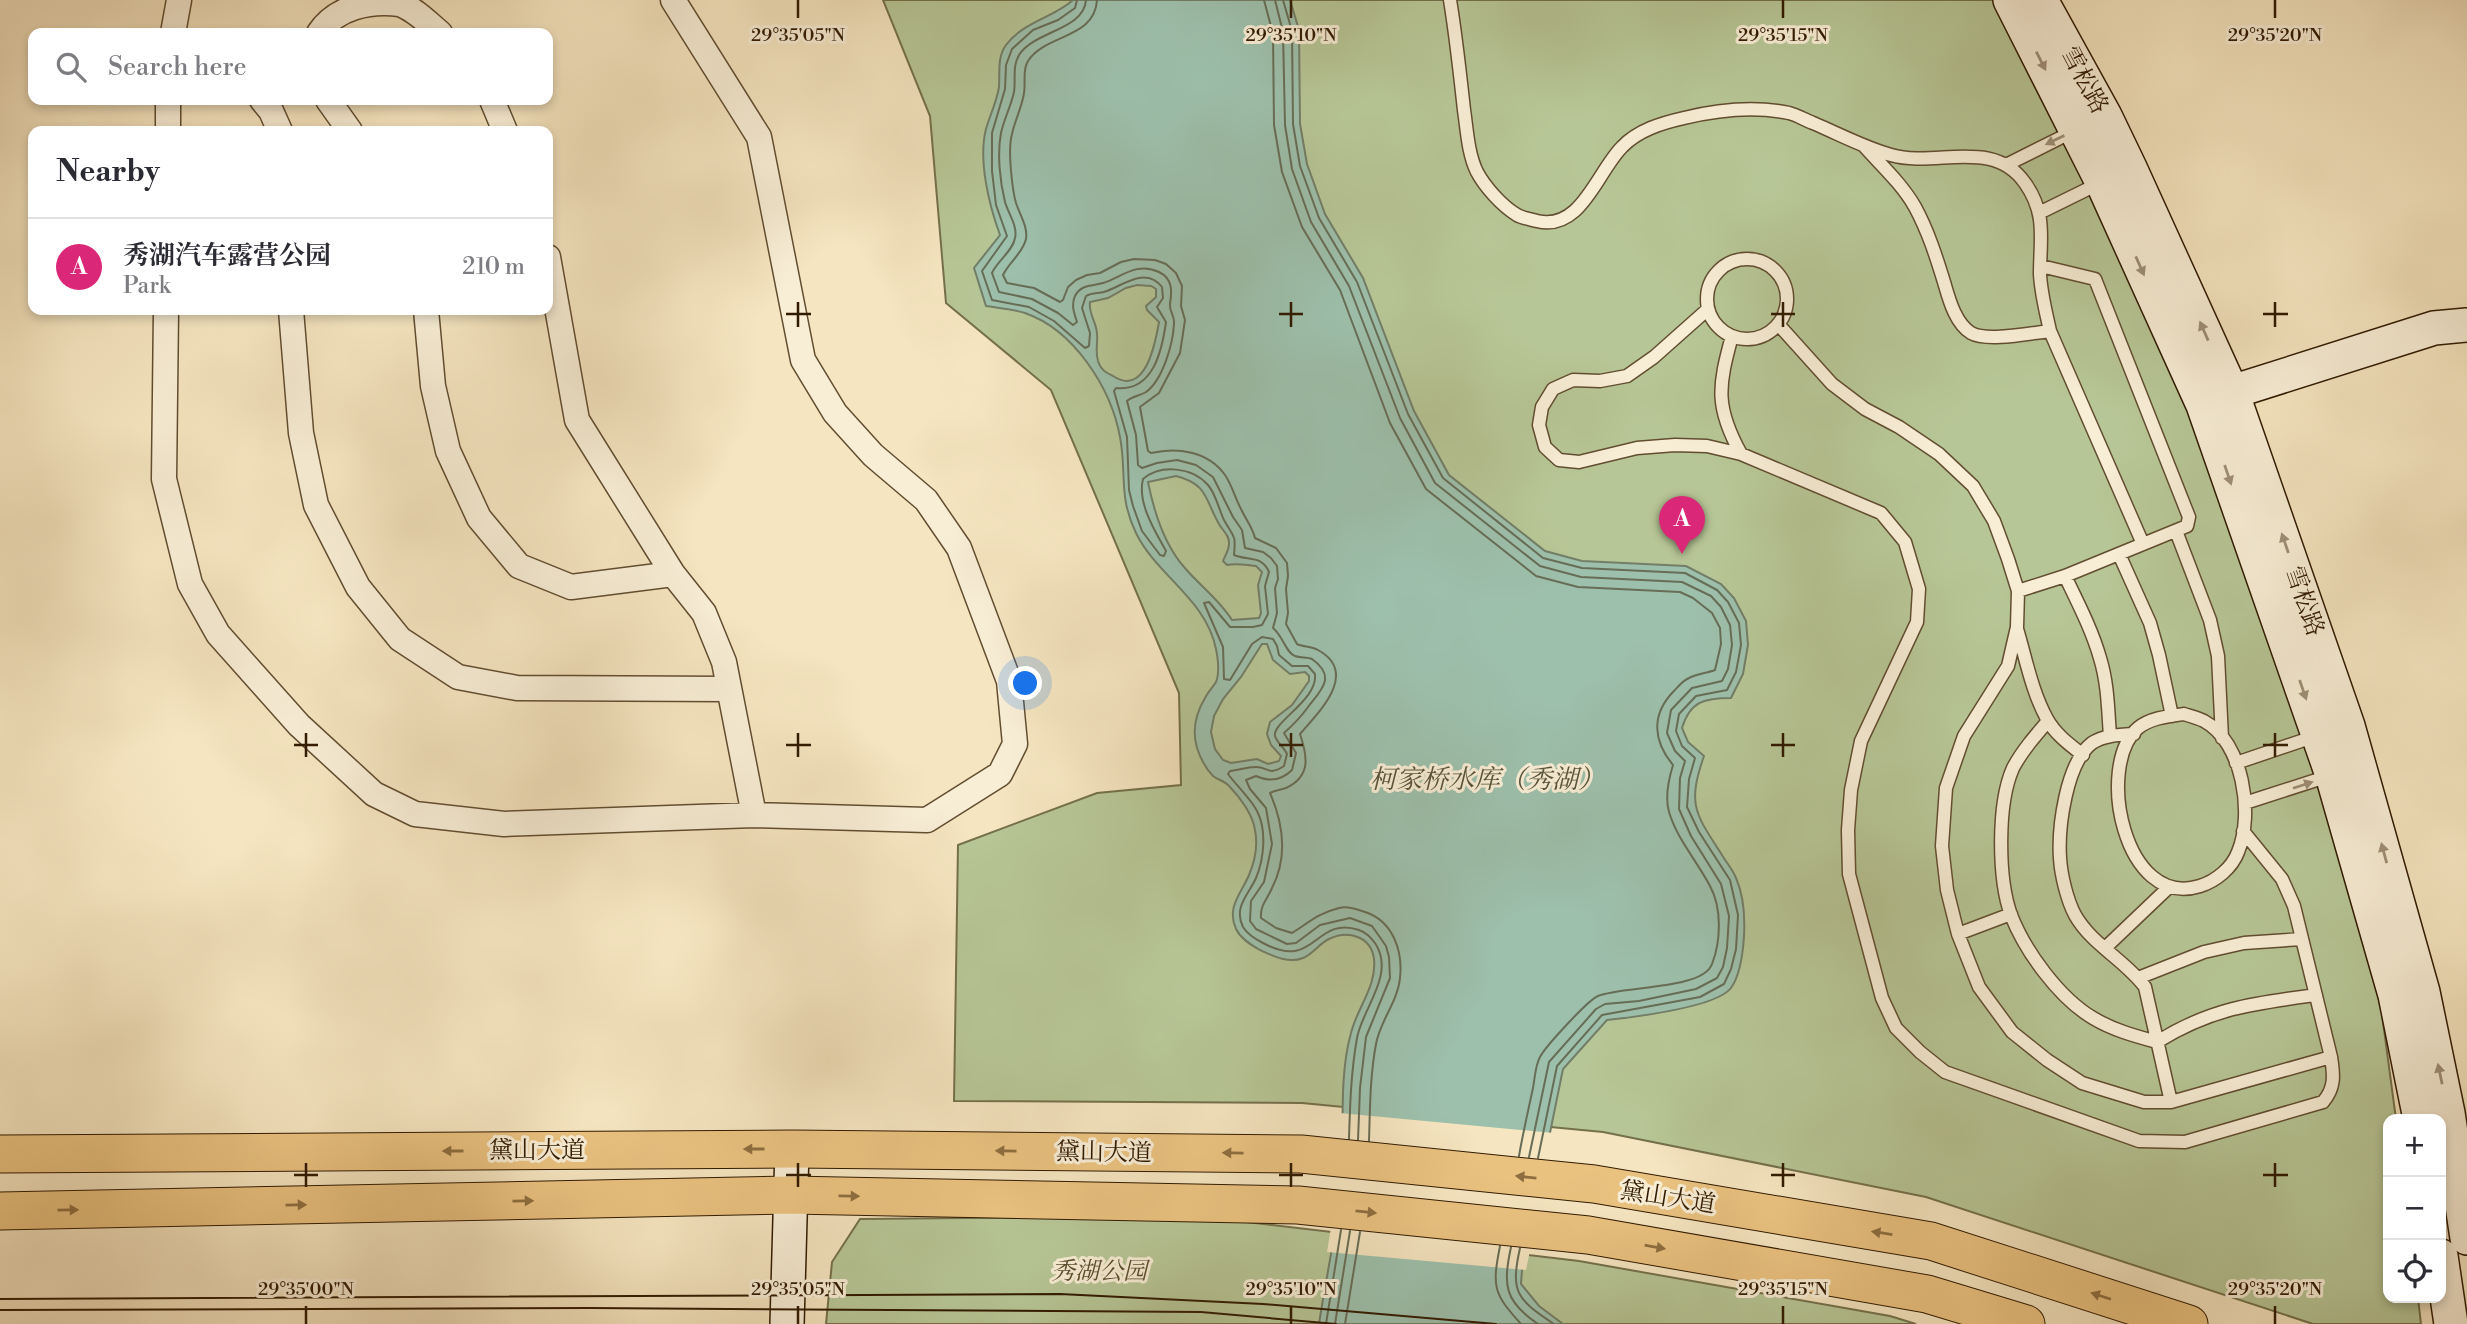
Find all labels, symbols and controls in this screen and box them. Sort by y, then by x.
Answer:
text: 29°35'05"N [751,24,846,47]
text: 29°35'10"N [1245,24,1337,47]
text: 29°35'15"N [1738,24,1828,47]
text: 29°35'20"N [2228,24,2323,47]
search box [28,28,553,105]
street label: 雪松路 [2054,42,2114,119]
icon: search [52,48,90,86]
text: Search here [108,51,247,83]
one-way arrow [2036,51,2047,71]
one-way arrow [2045,135,2065,146]
text: Nearby [56,153,160,191]
text: 秀湖汽车露营公园 [123,240,331,272]
text: A [71,253,87,281]
text: 210 m [462,253,525,281]
one-way arrow [2134,256,2146,276]
text: Park [123,272,171,300]
one-way arrow [2198,321,2210,341]
one-way arrow [2223,465,2234,486]
pin: A [1659,496,1705,554]
one-way arrow [2279,533,2290,554]
street label: 雪松路 [2278,562,2330,640]
your location [1008,666,1042,700]
one-way arrow [2298,680,2309,701]
water label: 柯家桥水库（秀湖） [1370,764,1604,796]
one-way arrow [2293,779,2314,789]
one-way arrow [2379,842,2389,863]
one-way arrow [2435,1063,2446,1085]
map controls [2383,1114,2446,1303]
button: + [2383,1114,2446,1177]
street label: 黛山大道 [489,1136,585,1166]
street label: 黛山大道 [1056,1137,1152,1169]
one-way arrow [742,1143,764,1155]
one-way arrow [441,1145,463,1157]
one-way arrow [994,1145,1016,1157]
one-way arrow [1222,1148,1244,1159]
one-way arrow [1515,1172,1537,1183]
street label: 黛山大道 [1618,1176,1718,1220]
button: − [2383,1177,2446,1240]
one-way arrow [838,1191,860,1202]
one-way arrow [512,1195,534,1207]
one-way arrow [285,1200,307,1211]
one-way arrow [57,1204,79,1215]
one-way arrow [1355,1207,1377,1218]
one-way arrow [1871,1227,1893,1238]
button: locate [2383,1240,2446,1303]
one-way arrow [1644,1242,1666,1253]
park label: 秀湖公园 [1051,1257,1151,1287]
text: 29°35'00"N [258,1278,355,1301]
text: 29°35'05"N [751,1278,846,1301]
text: 29°35'10"N [1245,1278,1337,1301]
text: 29°35'15"N [1738,1278,1828,1301]
text: 29°35'20"N [2228,1278,2323,1301]
one-way arrow [2090,1290,2111,1300]

